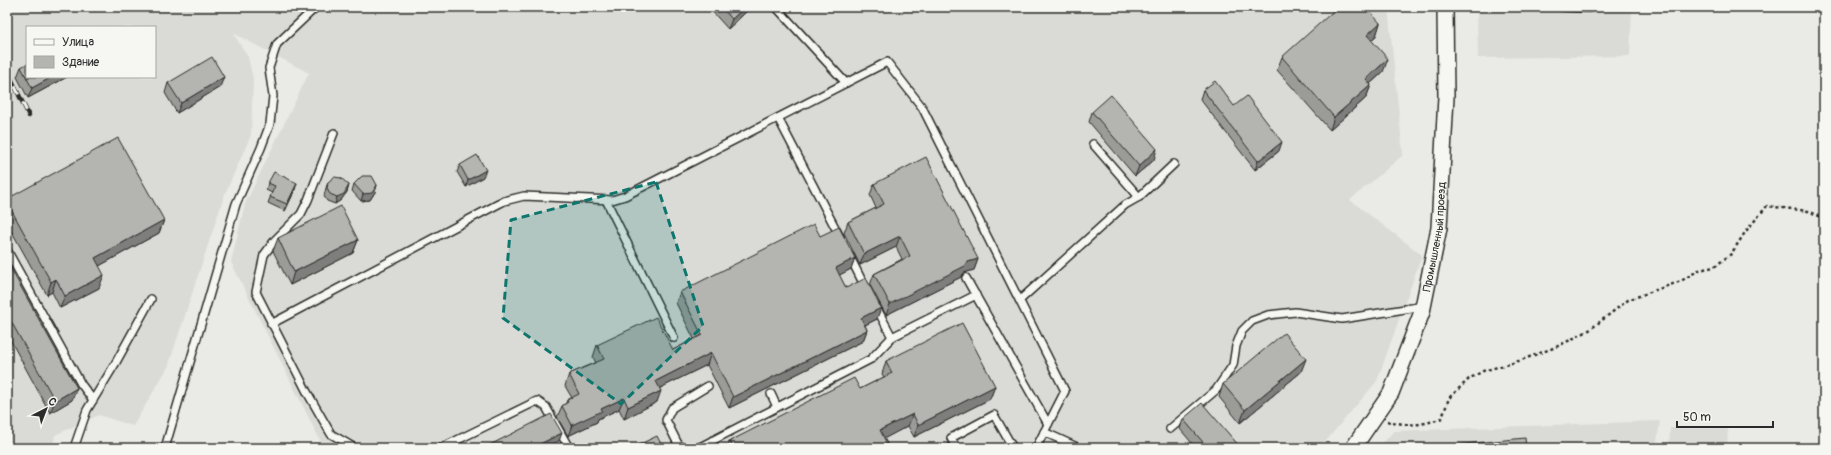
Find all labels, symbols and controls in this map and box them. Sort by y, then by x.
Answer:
legend [26,26,156,78]
text: Улица [62,35,94,50]
text: Здание [62,55,99,70]
street label: Промышленный проезд [1420,181,1448,293]
north arrow [26,389,66,429]
text: С [45,395,59,409]
scale bar [1677,403,1773,429]
text: 50 m [1683,410,1711,425]

